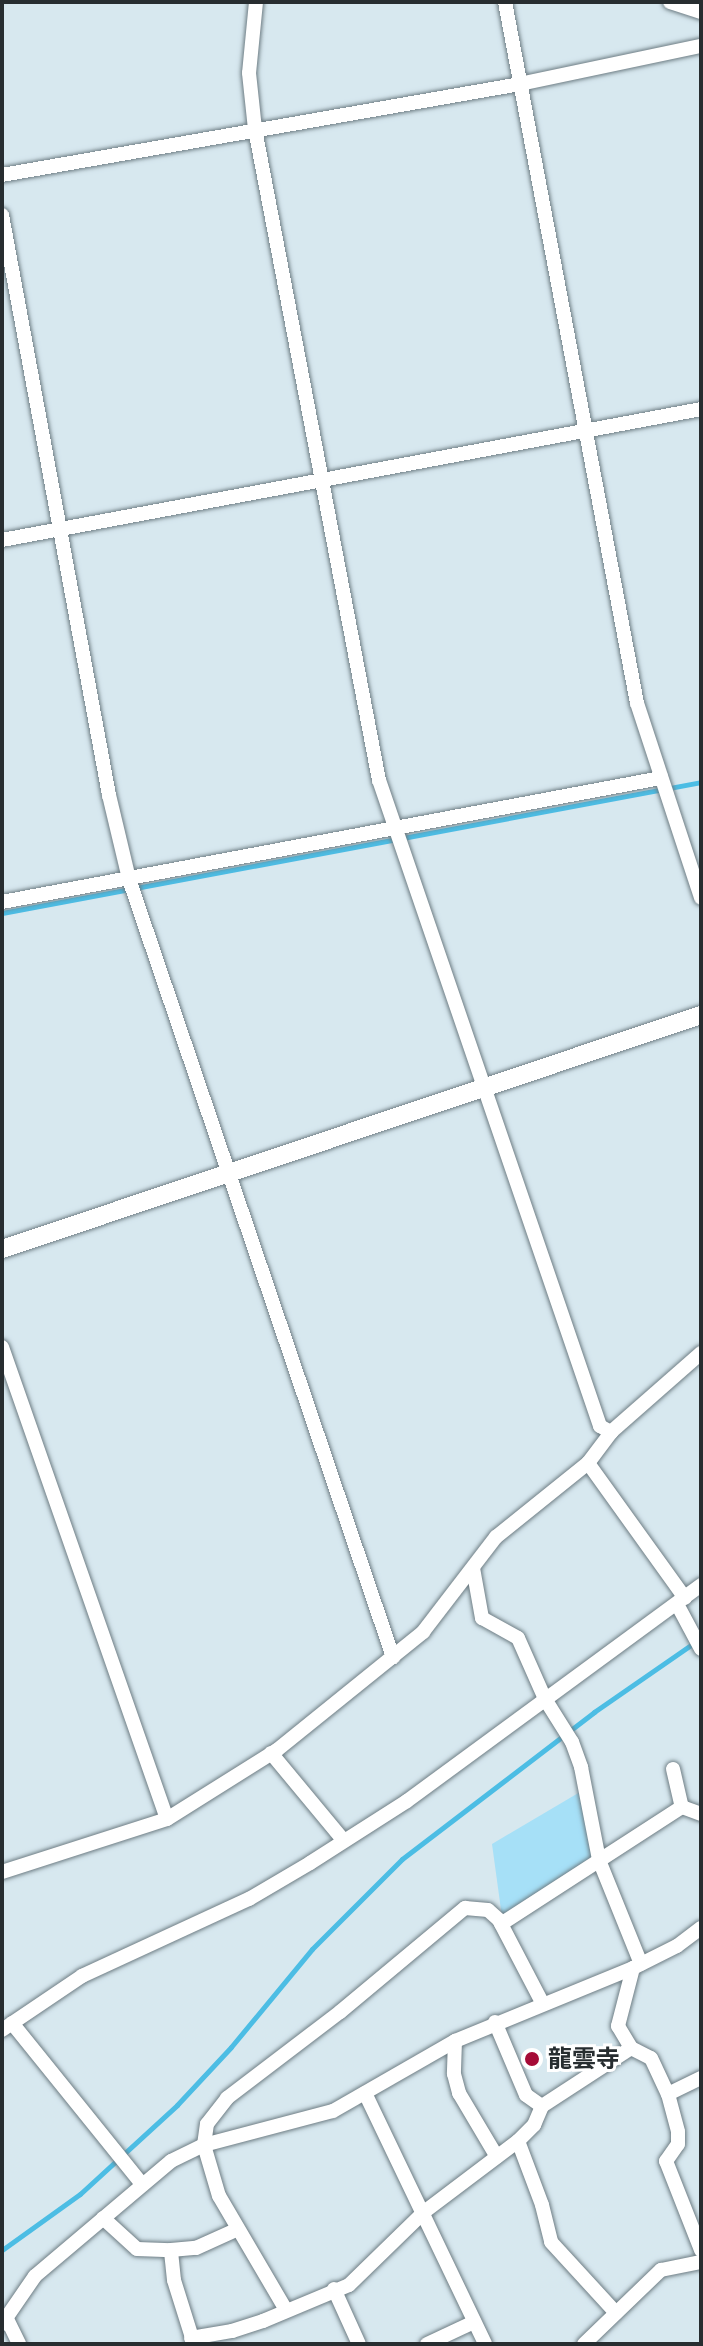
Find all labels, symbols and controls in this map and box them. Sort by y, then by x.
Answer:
place label: 龍雲寺 [548,2045,620,2073]
marker: 龍雲寺 [523,2050,541,2068]

